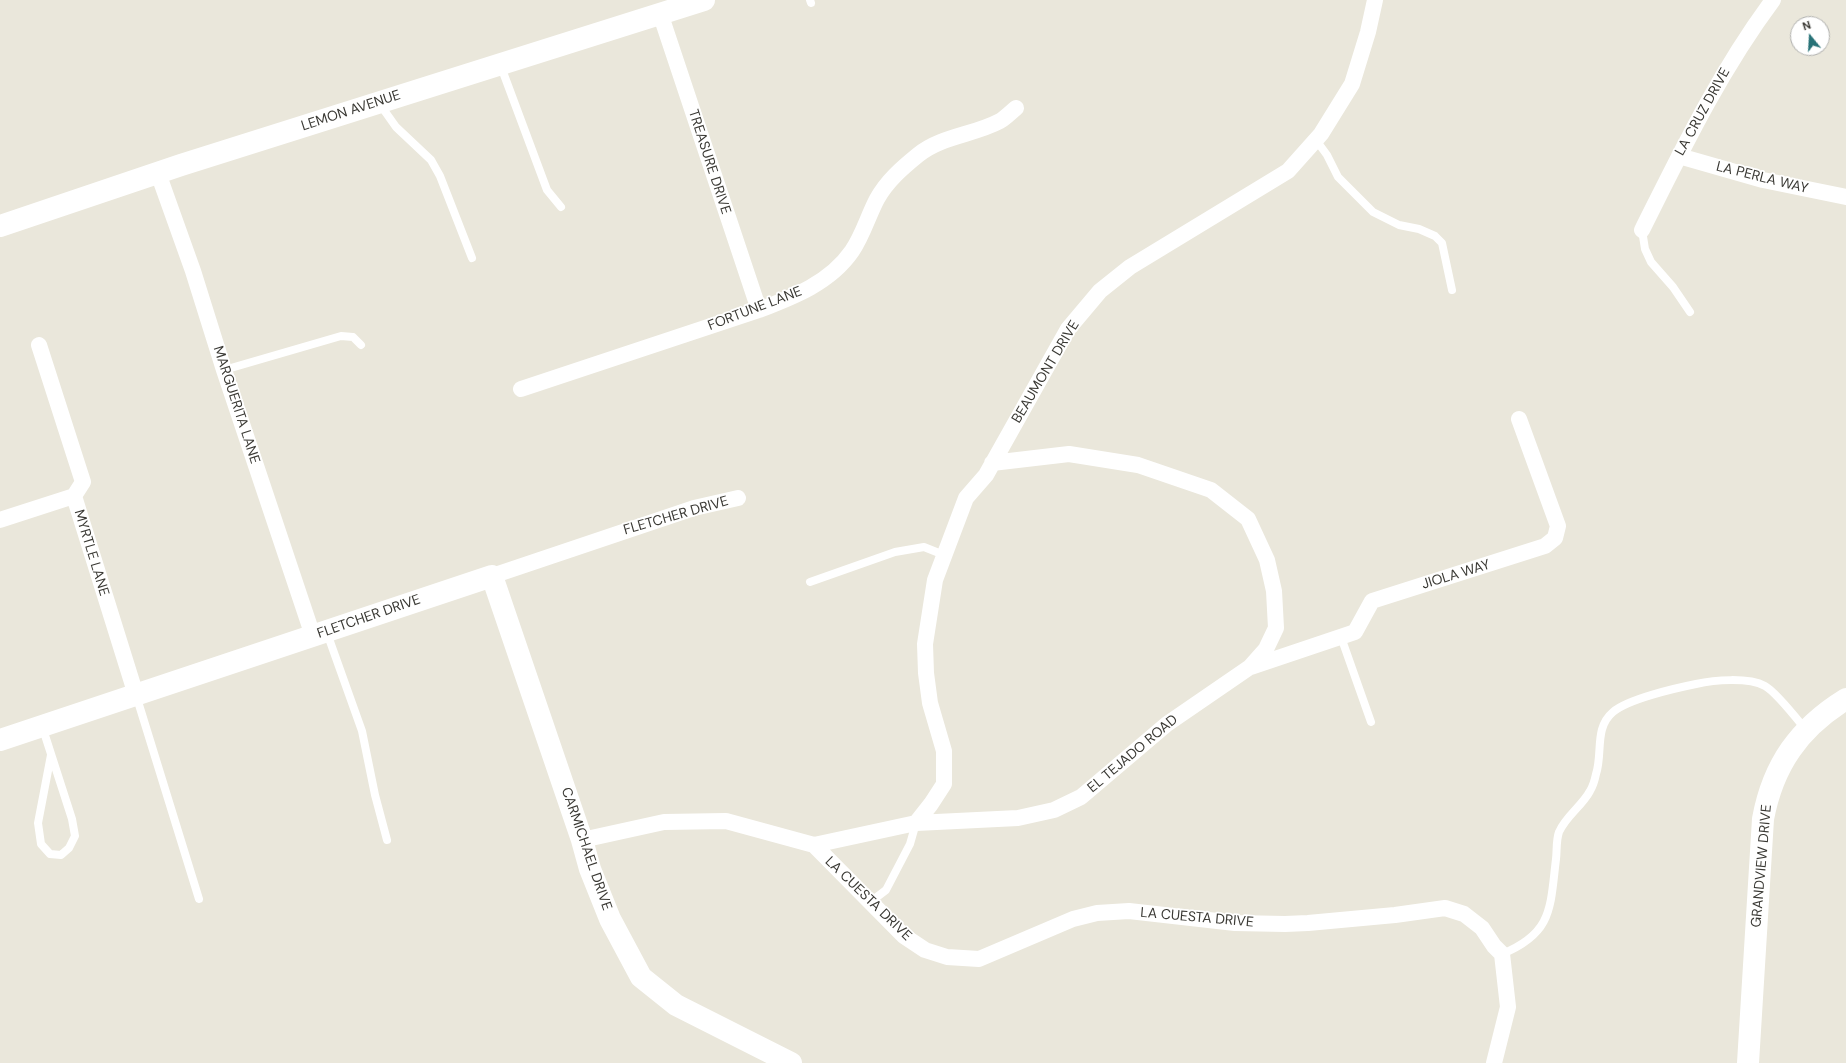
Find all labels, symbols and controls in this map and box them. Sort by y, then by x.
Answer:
north arrow [1790,16,1830,56]
text: N [1801,18,1813,33]
street label: LA CRUZ DRIVE [1672,65,1734,159]
street label: LEMON AVENUE [299,87,403,135]
street label: TREASURE DRIVE [684,108,734,216]
street label: LA PERLA WAY [1714,158,1810,198]
street label: FORTUNE LANE [706,283,804,335]
street label: BEAUMONT DRIVE [1009,318,1083,426]
street label: MARGUERITA LANE [209,344,263,466]
street label: FLETCHER DRIVE [622,493,730,539]
street label: MYRTLE LANE [70,508,112,598]
street label: JIOLA WAY [1420,557,1492,593]
street label: FLETCHER DRIVE [315,591,423,643]
street label: EL TEJADO ROAD [1085,711,1181,797]
street label: CARMICHAEL DRIVE [557,785,615,913]
street label: GRANDVIEW DRIVE [1748,804,1776,928]
street label: LA CUESTA DRIVE [821,853,915,945]
street label: LA CUESTA DRIVE [1140,905,1254,931]

